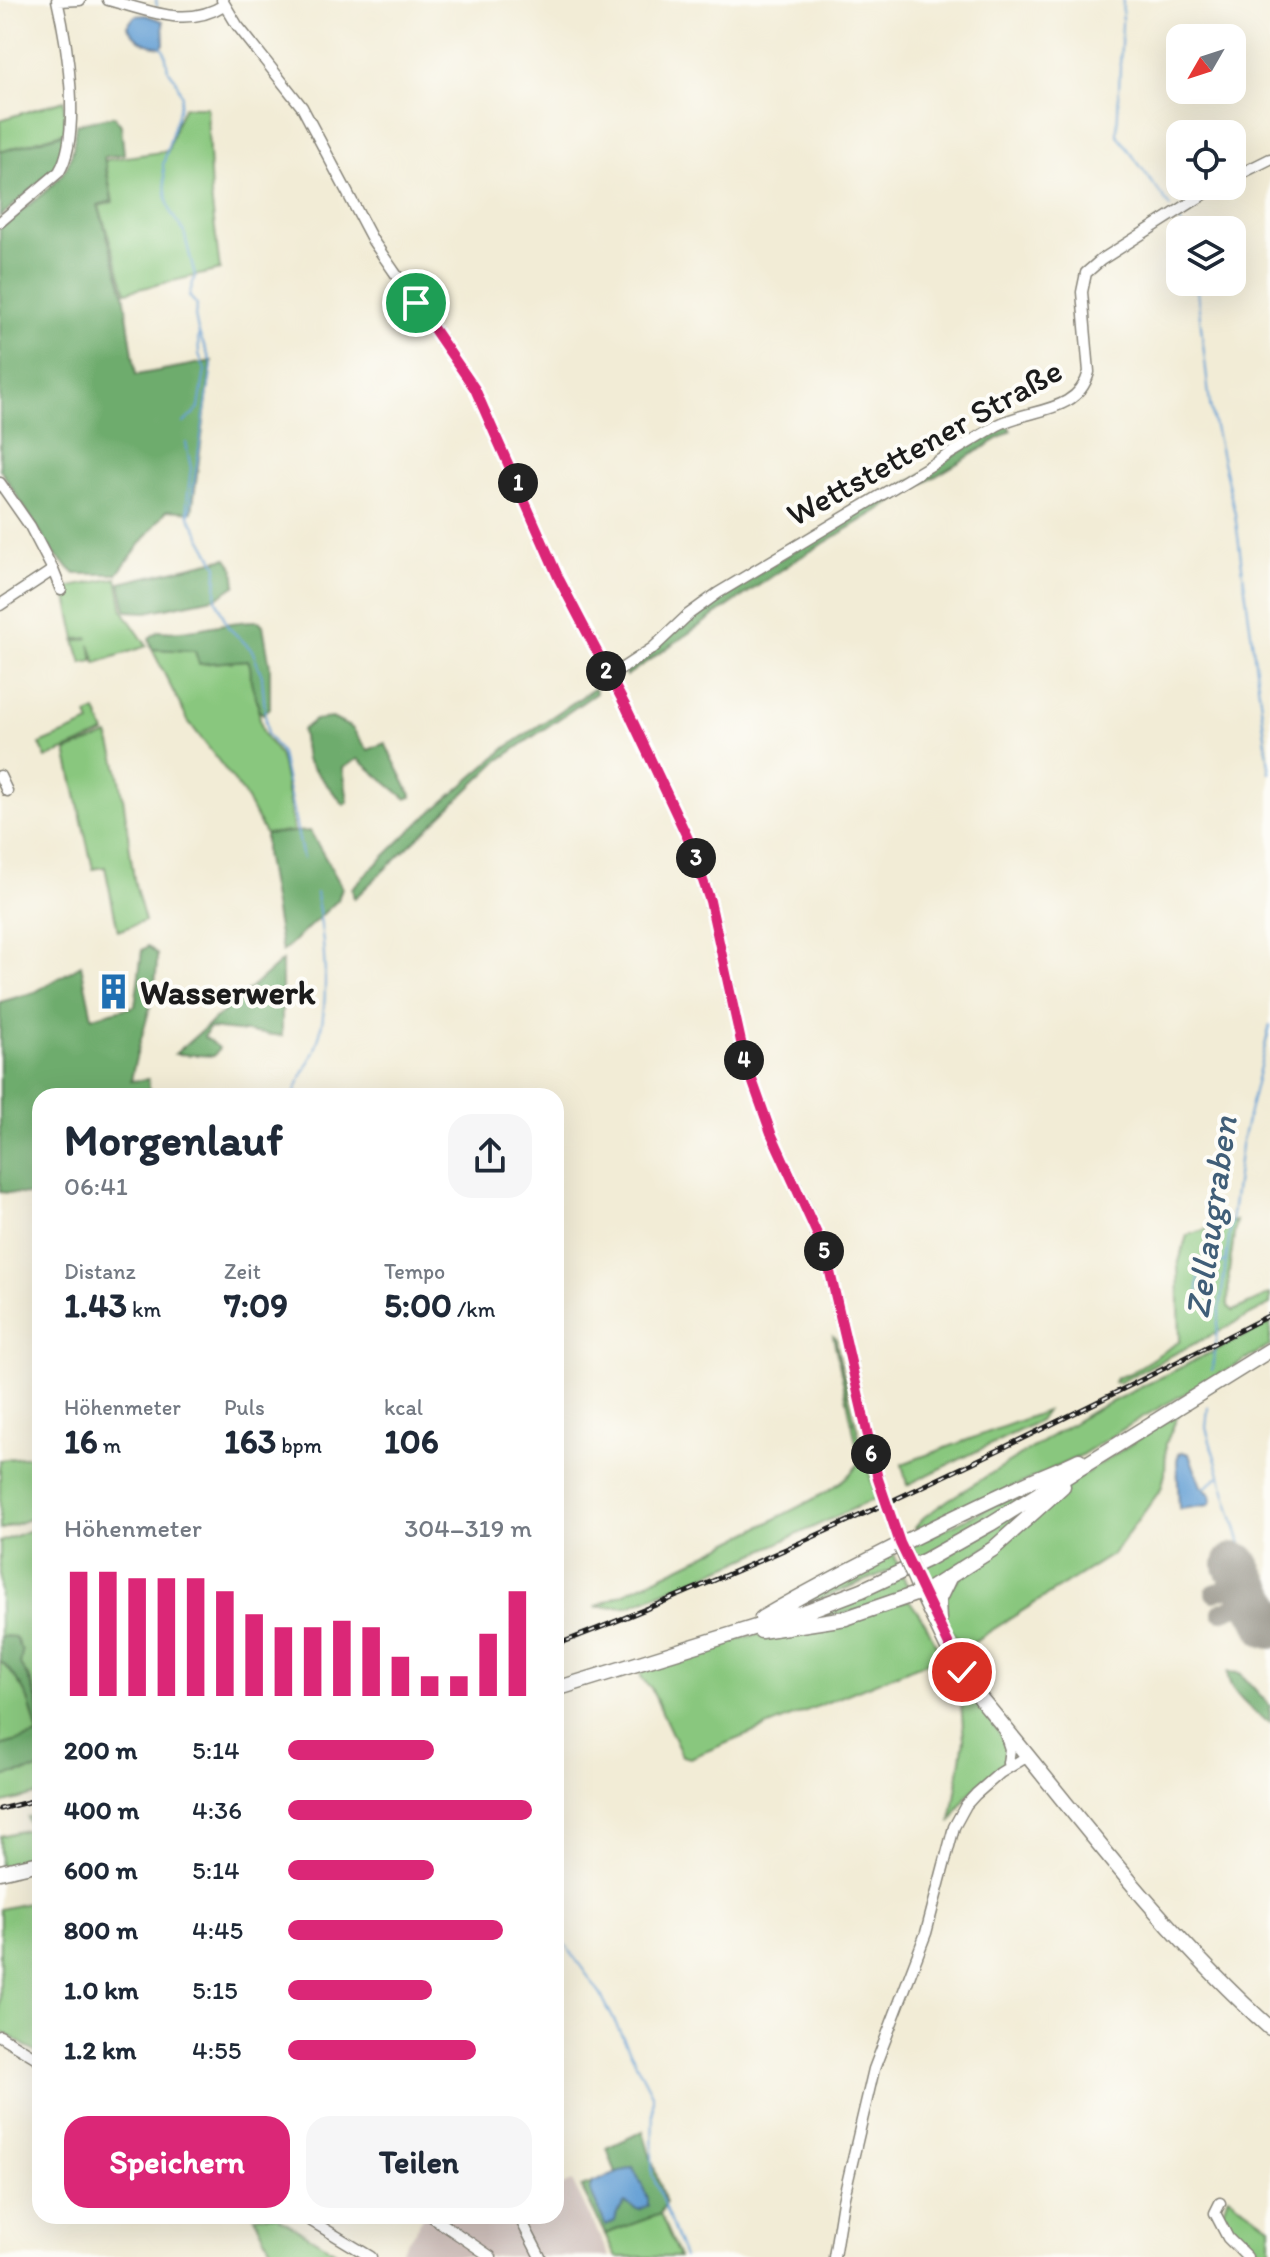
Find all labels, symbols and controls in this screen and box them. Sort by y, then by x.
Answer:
north arrow [1166,24,1246,104]
map controls [1166,24,1246,296]
button: locate [1166,120,1246,200]
button: layers [1166,216,1246,296]
pin [382,269,450,337]
icon: arrive [394,281,438,325]
street label: Wettstettener Straße [779,350,1069,535]
pin: 1 [498,463,538,503]
text: 1 [513,469,523,496]
pin: 2 [586,651,626,691]
text: 2 [600,657,612,684]
pin: 3 [676,838,716,878]
text: 3 [690,844,702,871]
place label: Wasserwerk [140,972,316,1013]
building icon: Wasserwerk [95,973,133,1011]
pin: 4 [724,1040,764,1080]
text: 4 [737,1046,751,1073]
text: Morgenlauf [64,1113,283,1166]
water label: Zellaugraben [1175,1113,1246,1321]
button: share [448,1114,532,1198]
text: 06:41 [64,1170,128,1202]
pin: 5 [804,1231,844,1271]
text: 5 [818,1237,830,1264]
text: Distanz [64,1258,136,1285]
text: Zeit [224,1258,261,1285]
text: Tempo [384,1258,445,1285]
text: 1.43 [64,1285,127,1326]
text: 7:09 [224,1285,288,1326]
text: 5:00 [384,1285,452,1326]
text: km [127,1296,161,1323]
text: /km [452,1296,495,1323]
text: Höhenmeter [64,1394,181,1421]
text: Puls [224,1394,265,1421]
text: kcal [384,1394,423,1421]
text: 16 [64,1421,98,1462]
text: 163 [224,1421,276,1462]
text: 106 [384,1421,439,1462]
text: m [98,1432,121,1459]
text: bpm [276,1432,322,1459]
pin: 6 [851,1434,891,1474]
text: 6 [865,1440,877,1467]
text: Höhenmeter [64,1512,202,1544]
text: 304–319 m [404,1512,532,1544]
pin [928,1638,996,1706]
icon: check [940,1650,984,1694]
text: 200 m [64,1734,137,1766]
text: 5:14 [192,1734,240,1766]
text: 400 m [64,1794,139,1826]
text: 4:36 [192,1794,242,1826]
text: 600 m [64,1854,138,1886]
text: 5:14 [192,1854,240,1886]
text: 800 m [64,1914,138,1946]
text: 4:45 [192,1914,243,1946]
text: 1.0 km [64,1974,139,2006]
text: 5:15 [192,1974,238,2006]
text: 1.2 km [64,2034,136,2066]
text: 4:55 [192,2034,241,2066]
button: Speichern [64,2116,290,2208]
button: Teilen [306,2116,532,2208]

